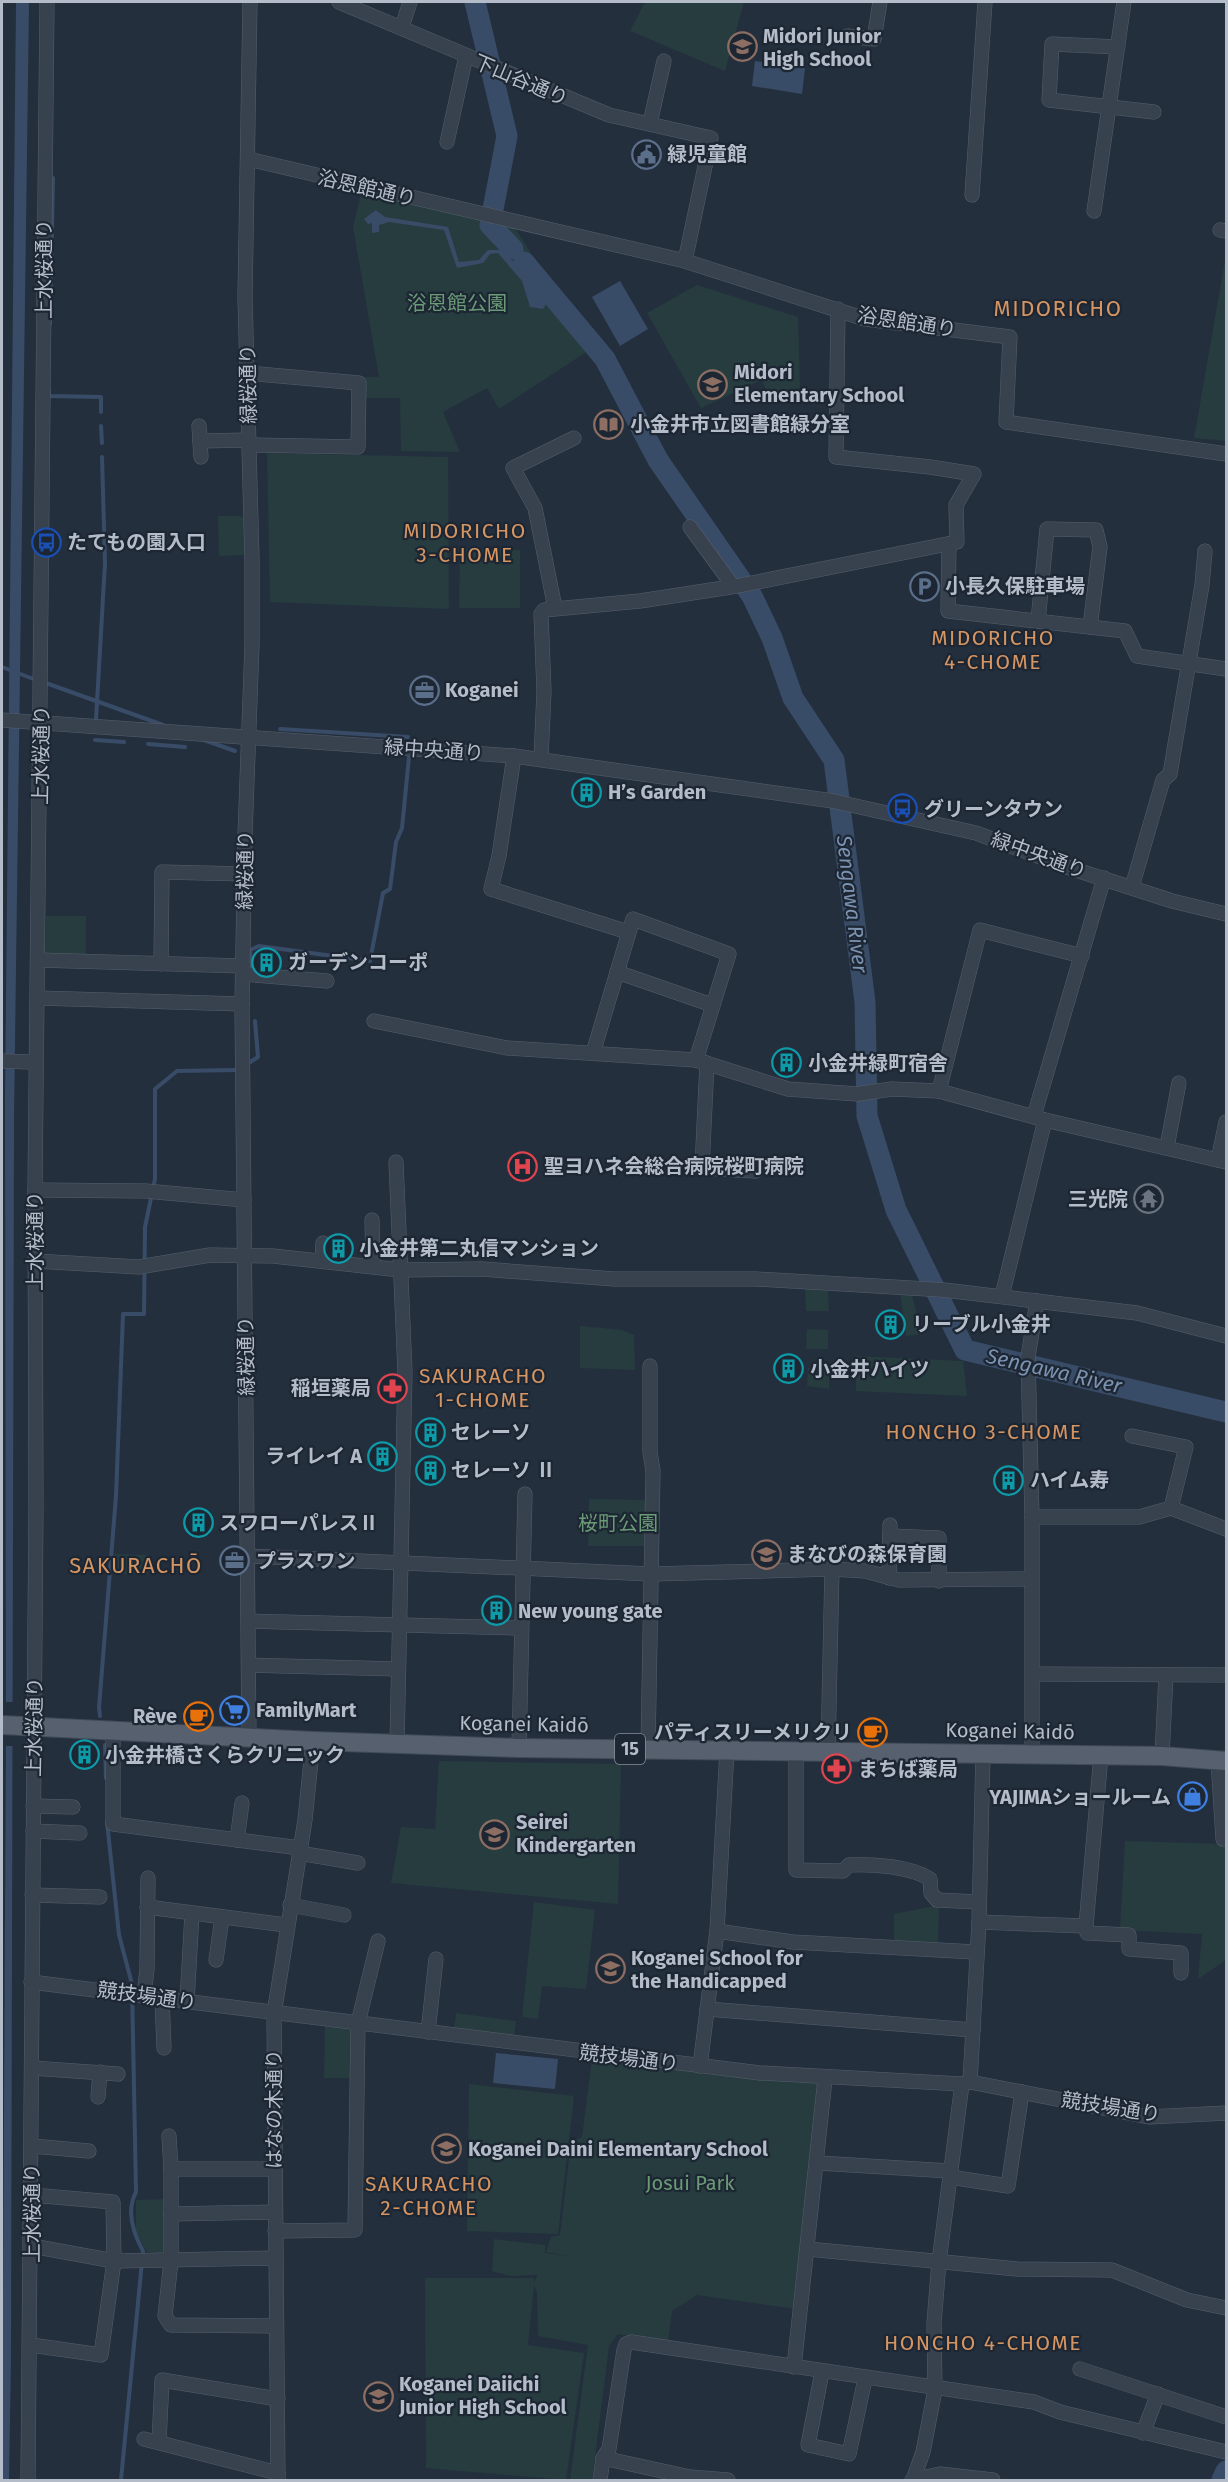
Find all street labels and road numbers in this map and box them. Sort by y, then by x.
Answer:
street label: 下山谷通り [470,49,572,111]
street label: 浴恩館通り [316,165,418,211]
street label: 上水桜通り [32,219,56,319]
street label: 浴恩館通り [856,302,958,342]
street label: 緑桜通り [235,344,261,424]
street label: 上水桜通り [28,705,54,805]
street label: 緑中央通り [383,735,485,765]
street label: 緑中央通り [988,827,1090,883]
street label: 緑桜通り [232,830,258,910]
street label: 上水桜通り [23,1191,47,1291]
street label: 緑桜通り [233,1316,259,1396]
street label: 上水桜通り [21,1677,47,1777]
street label: Koganei Kaidō [459,1711,589,1737]
street label: Koganei Kaidō [945,1718,1075,1744]
road number: 15 [615,1734,645,1764]
street label: 競技場通り [96,1977,198,2015]
street label: 競技場通り [578,2040,680,2076]
street label: はなの木通り [262,2049,286,2169]
street label: 競技場通り [1060,2087,1162,2127]
street label: 上水桜通り [20,2163,44,2263]

